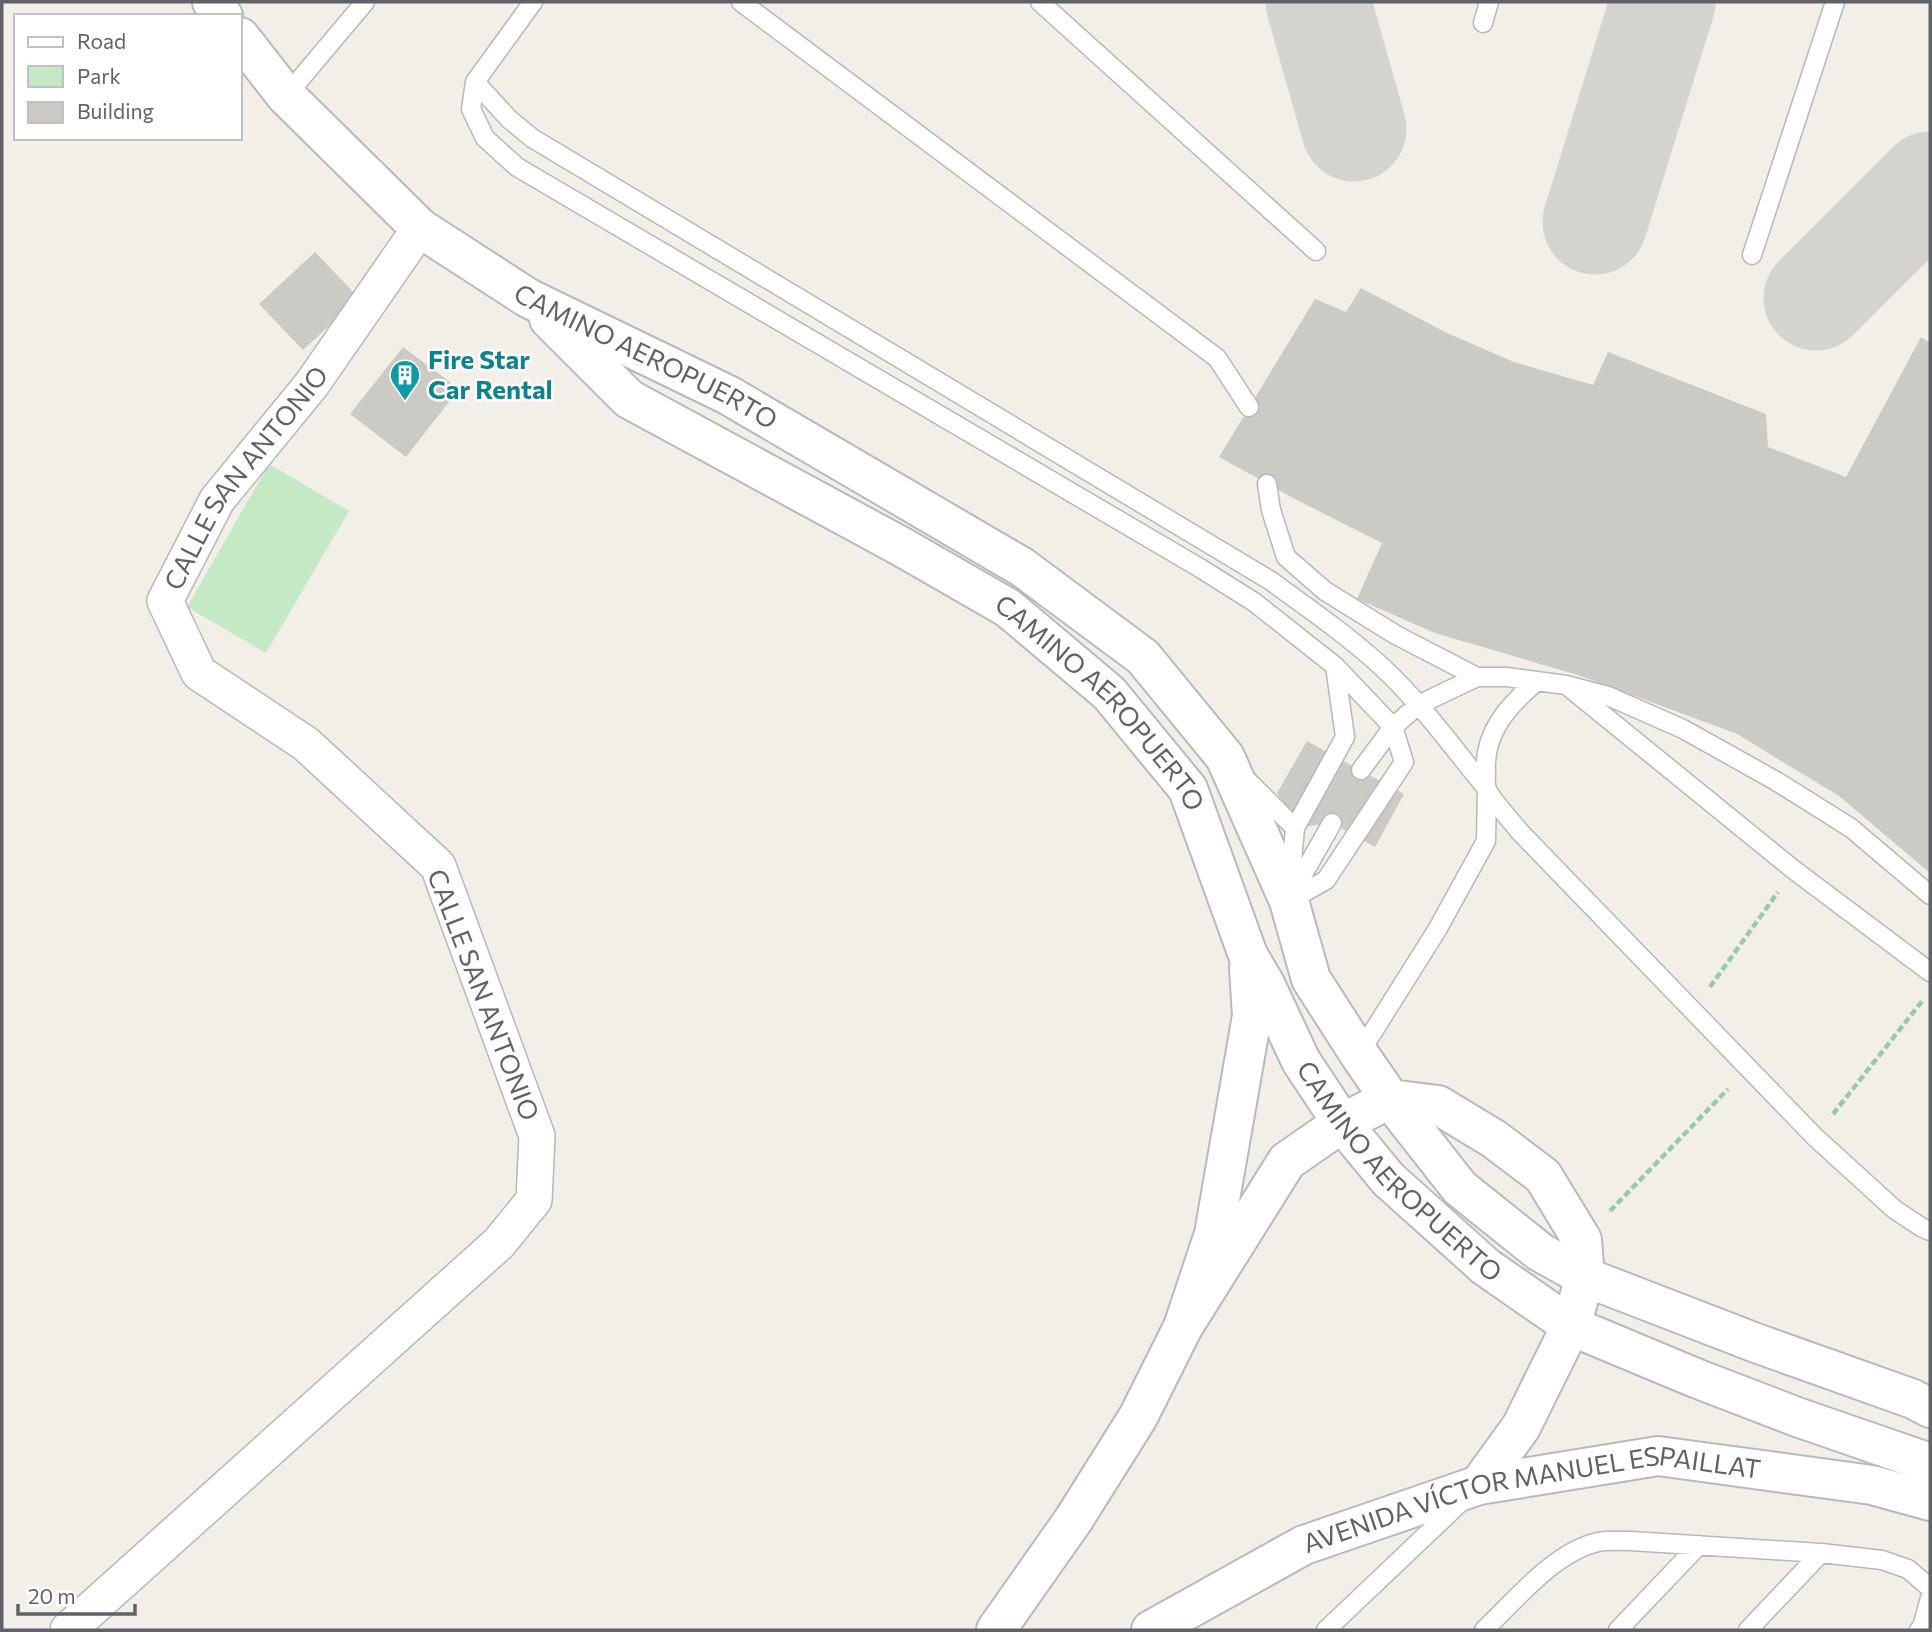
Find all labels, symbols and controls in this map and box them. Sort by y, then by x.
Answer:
legend [14,14,242,140]
text: Road [77,28,126,53]
text: Park [77,63,121,88]
text: Building [77,98,154,123]
street label: CAMINO AEROPUERTO [509,276,783,434]
place label: Fire Star Car Rental [428,343,553,404]
building icon: Fire Star Car Rental [388,358,422,402]
street label: CALLE SAN ANTONIO [157,360,334,594]
street label: CAMINO AEROPUERTO [991,587,1211,814]
street label: CALLE SAN ANTONIO [422,865,547,1124]
street label: CAMINO AEROPUERTO [1291,1055,1508,1287]
street label: AVENIDA VÍCTOR MANUEL ESPAILLAT [1299,1439,1763,1558]
scale bar [18,1572,135,1616]
text: 20 m [28,1583,76,1608]

